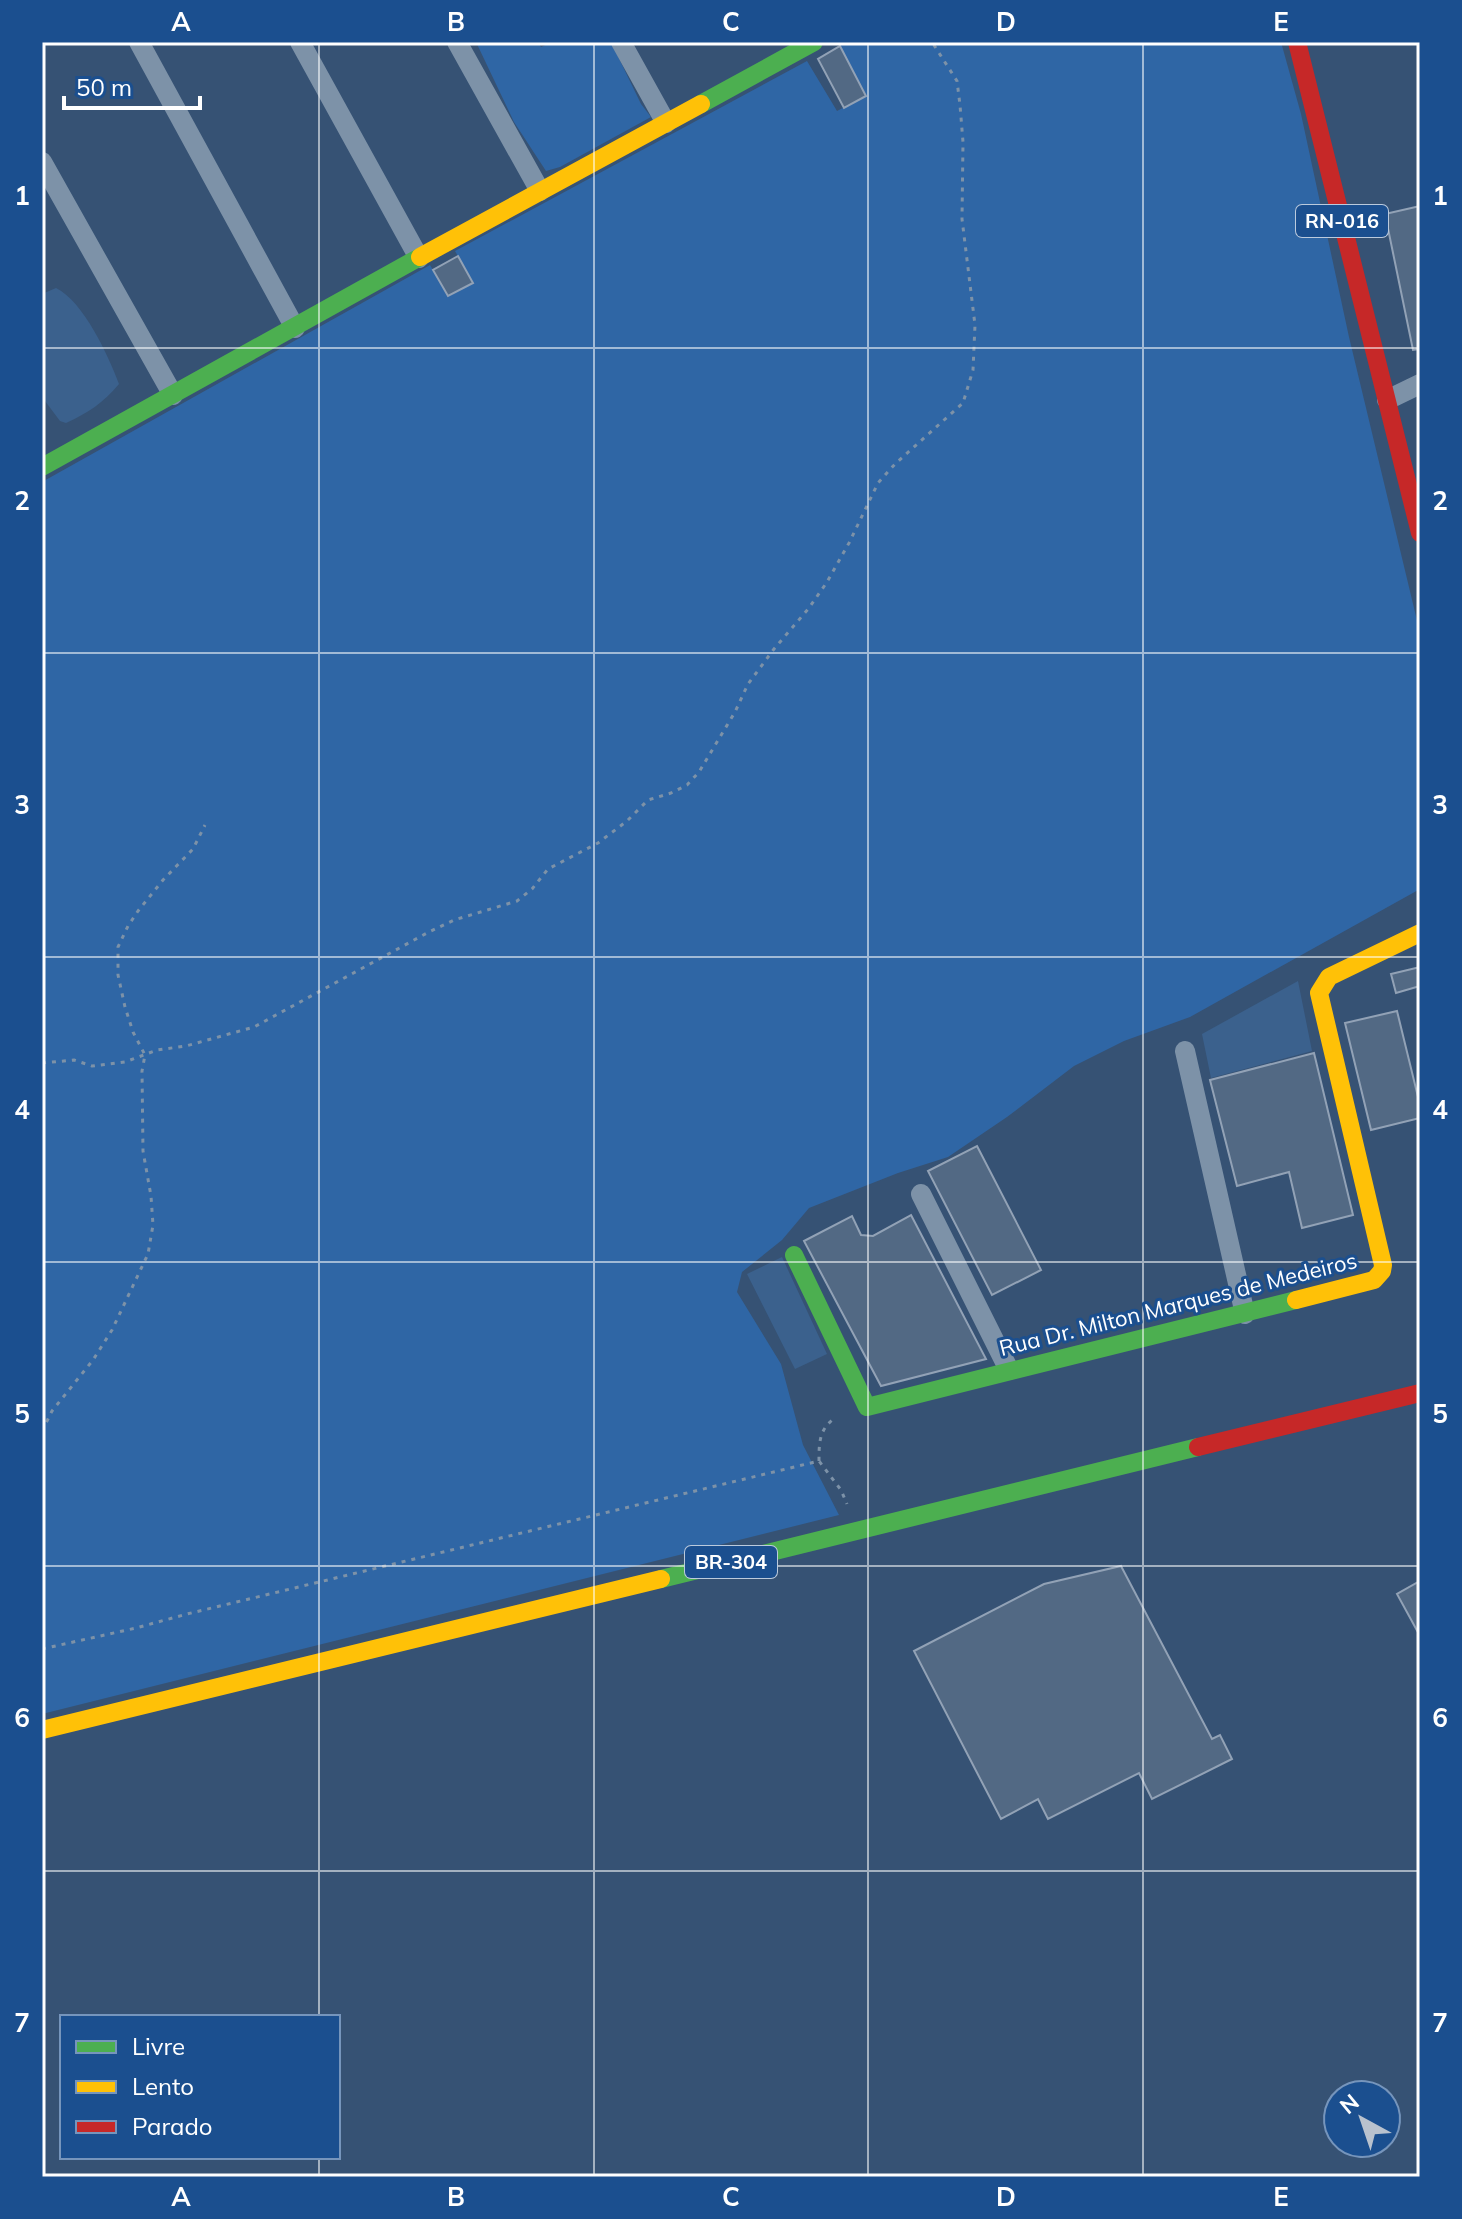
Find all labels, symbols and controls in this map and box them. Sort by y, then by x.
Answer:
text: A [171,5,191,38]
text: B [447,5,465,38]
text: C [722,5,740,38]
text: D [996,5,1016,38]
text: E [1273,5,1289,38]
scale bar [64,60,200,110]
text: 50 m [76,72,132,102]
text: 1 [14,179,30,212]
text: 1 [1432,179,1448,212]
road number: RN-016 [1296,205,1388,237]
text: 2 [14,484,30,517]
text: 2 [1432,484,1448,517]
text: 3 [14,788,30,821]
text: 3 [1432,788,1448,821]
text: 4 [14,1093,30,1126]
text: 4 [1432,1093,1448,1126]
street label: Rua Dr. Milton Marques de Medeiros [996,1246,1360,1362]
text: 5 [14,1397,30,1430]
text: 5 [1432,1397,1448,1430]
road number: BR-304 [685,1546,777,1578]
text: 6 [14,1701,30,1734]
text: 6 [1432,1701,1448,1734]
text: 7 [14,2006,30,2039]
text: 7 [1432,2006,1448,2039]
legend [60,2015,340,2159]
text: Livre [132,2031,185,2061]
text: Lento [132,2071,194,2101]
north arrow [1322,2079,1402,2159]
text: N [1334,2088,1365,2120]
text: Parado [132,2111,213,2141]
text: A [171,2180,191,2213]
text: B [447,2180,465,2213]
text: C [722,2180,740,2213]
text: D [996,2180,1016,2213]
text: E [1273,2180,1289,2213]

